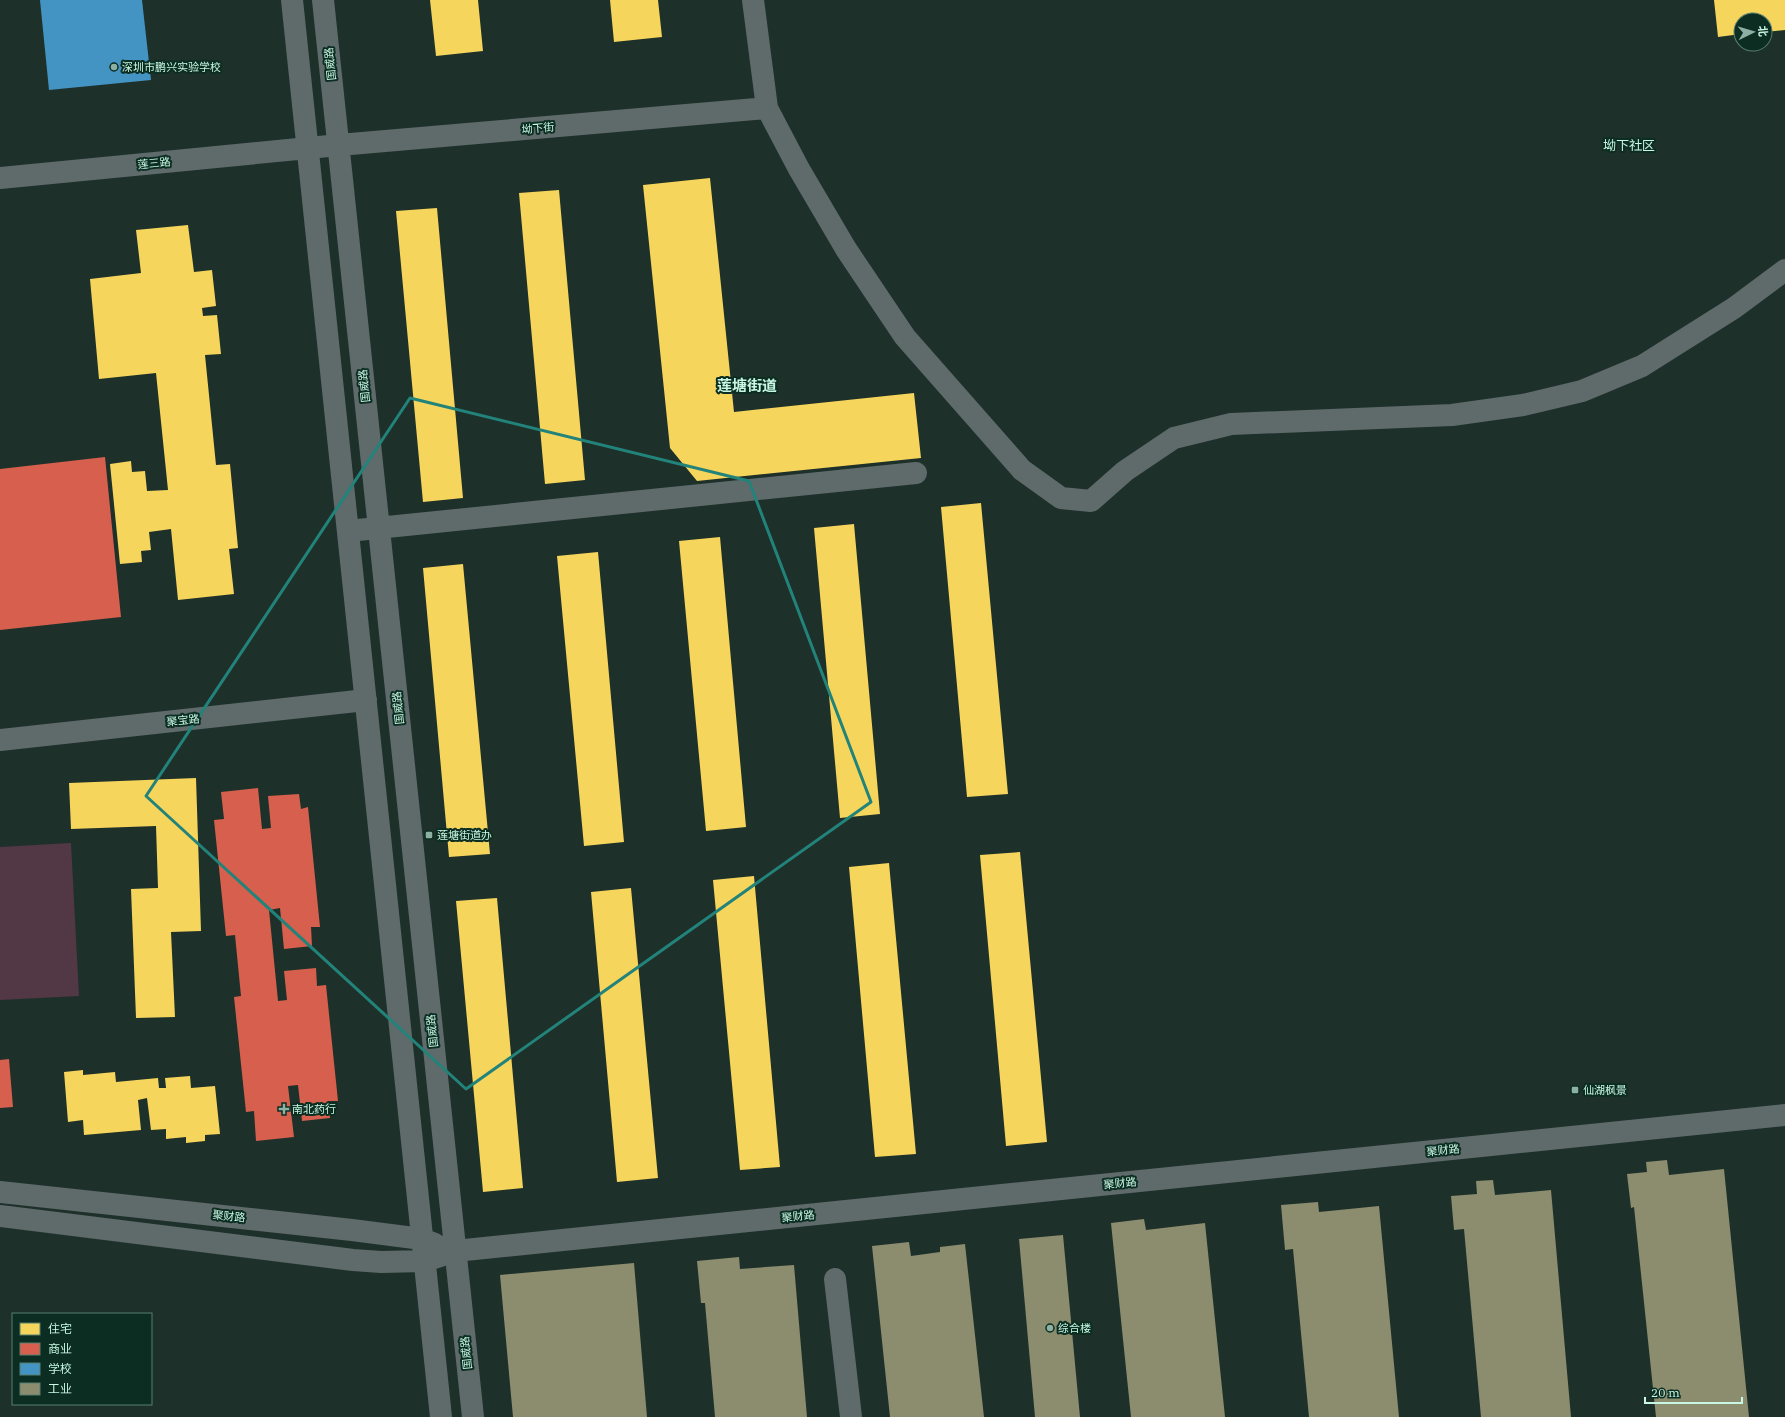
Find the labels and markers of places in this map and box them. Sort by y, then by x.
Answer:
place label: 深圳市鹏兴实验学校 [122,60,221,74]
marker: 深圳市鹏兴实验学校 [109,62,119,72]
place label: 莲塘街道办 [437,828,492,842]
marker: 莲塘街道办 [424,830,434,840]
place label: 仙湖枫景 [1583,1083,1627,1097]
marker: 仙湖枫景 [1570,1085,1580,1095]
place label: 南北药行 [292,1102,336,1116]
marker: 南北药行 [279,1104,289,1114]
place label: 综合楼 [1058,1321,1091,1335]
marker: 综合楼 [1045,1323,1055,1333]

